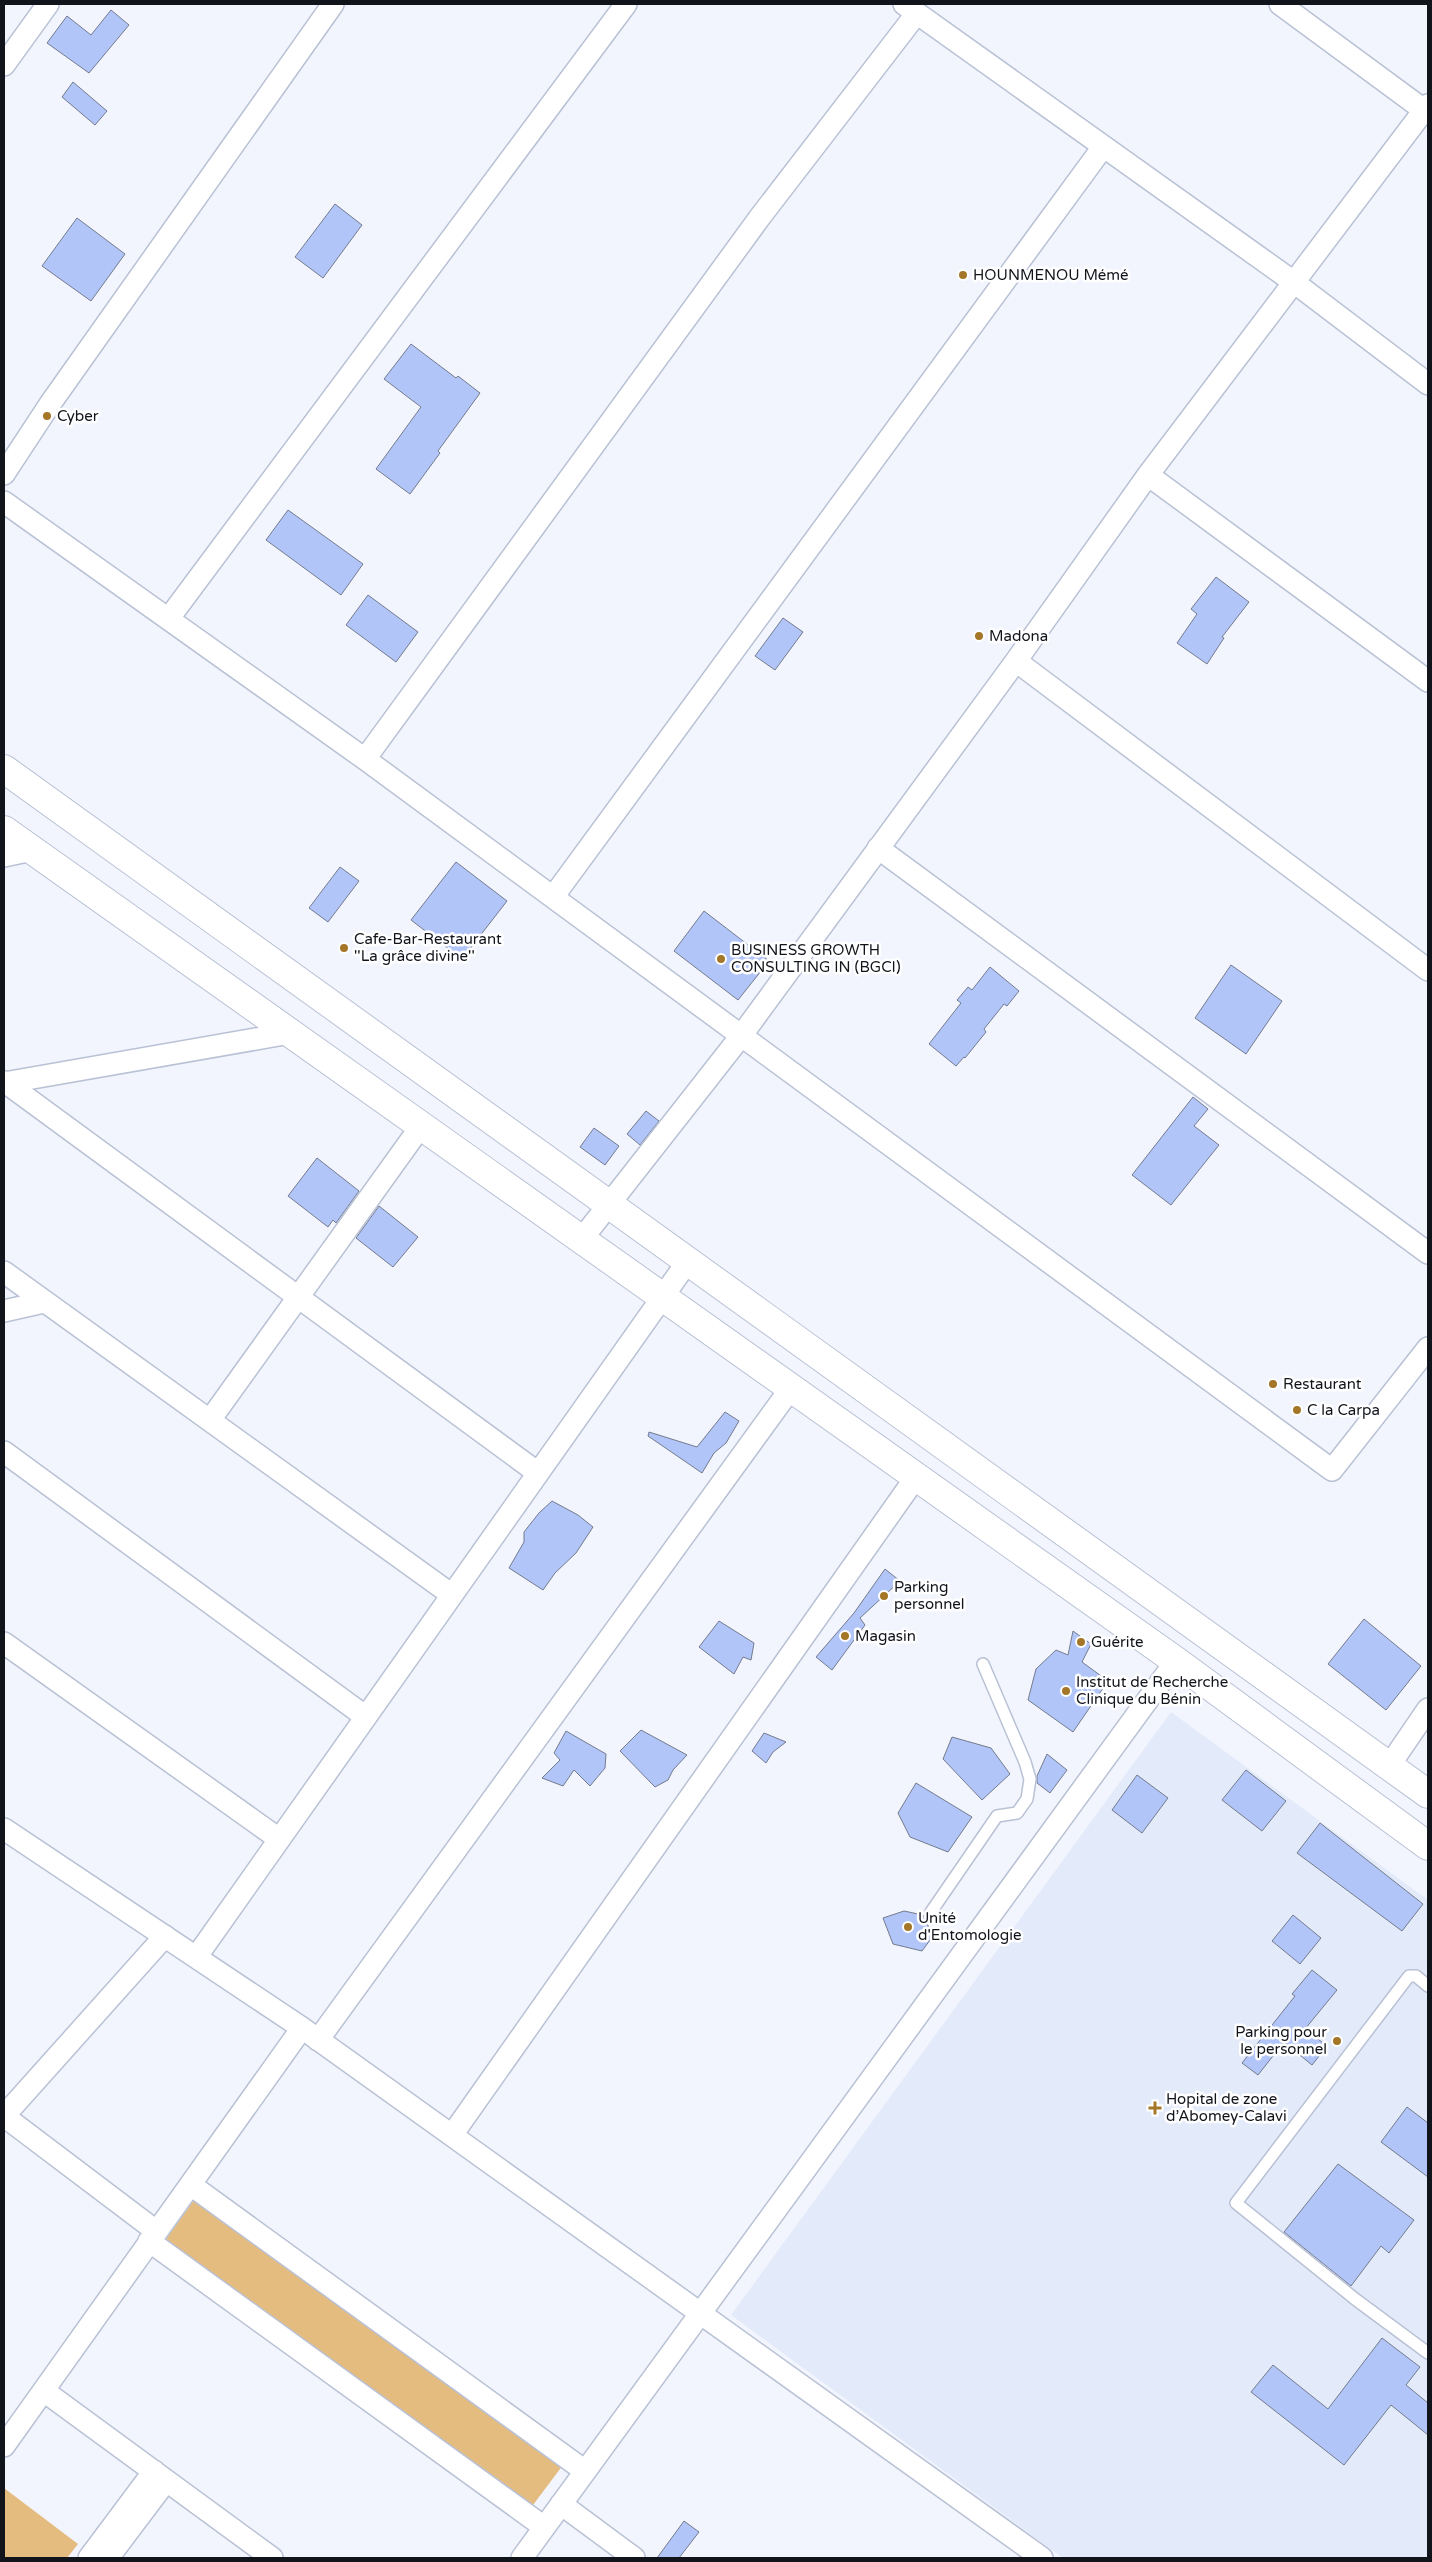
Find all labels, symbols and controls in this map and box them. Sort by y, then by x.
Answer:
place label: HOUNMENOU Mémé [973,266,1129,284]
marker: HOUNMENOU Mémé [957,269,969,281]
place label: Cyber [57,407,99,425]
marker: Cyber [41,410,53,422]
place label: Madona [989,627,1048,645]
marker: Madona [973,630,985,642]
place label: Cafe-Bar-Restaurant ''La grâce divine'' [354,930,502,965]
place label: BUSINESS GROWTH CONSULTING IN (BGCI) [731,941,901,976]
marker: Cafe-Bar-Restaurant ''La grâce divine'' [338,942,350,954]
marker: BUSINESS GROWTH CONSULTING IN (BGCI) [715,953,727,965]
place label: Restaurant [1283,1375,1362,1393]
marker: Restaurant [1267,1378,1279,1390]
place label: C la Carpa [1307,1401,1380,1419]
marker: C la Carpa [1291,1404,1303,1416]
place label: Parking personnel [894,1578,965,1613]
marker: Parking personnel [878,1590,890,1602]
place label: Magasin [855,1627,916,1645]
marker: Magasin [839,1630,851,1642]
place label: Guérite [1091,1633,1144,1651]
marker: Guérite [1075,1636,1087,1648]
place label: Institut de Recherche Clinique du Bénin [1076,1673,1228,1708]
marker: Institut de Recherche Clinique du Bénin [1060,1685,1072,1697]
place label: Unité d'Entomologie [918,1909,1021,1944]
marker: Unité d'Entomologie [902,1921,914,1933]
place label: Parking pour le personnel [1235,2023,1327,2058]
marker: Parking pour le personnel [1331,2035,1343,2047]
place label: Hopital de zone d’Abomey-Calavi [1166,2090,1287,2125]
marker: Hopital de zone d’Abomey-Calavi [1148,2101,1162,2115]

